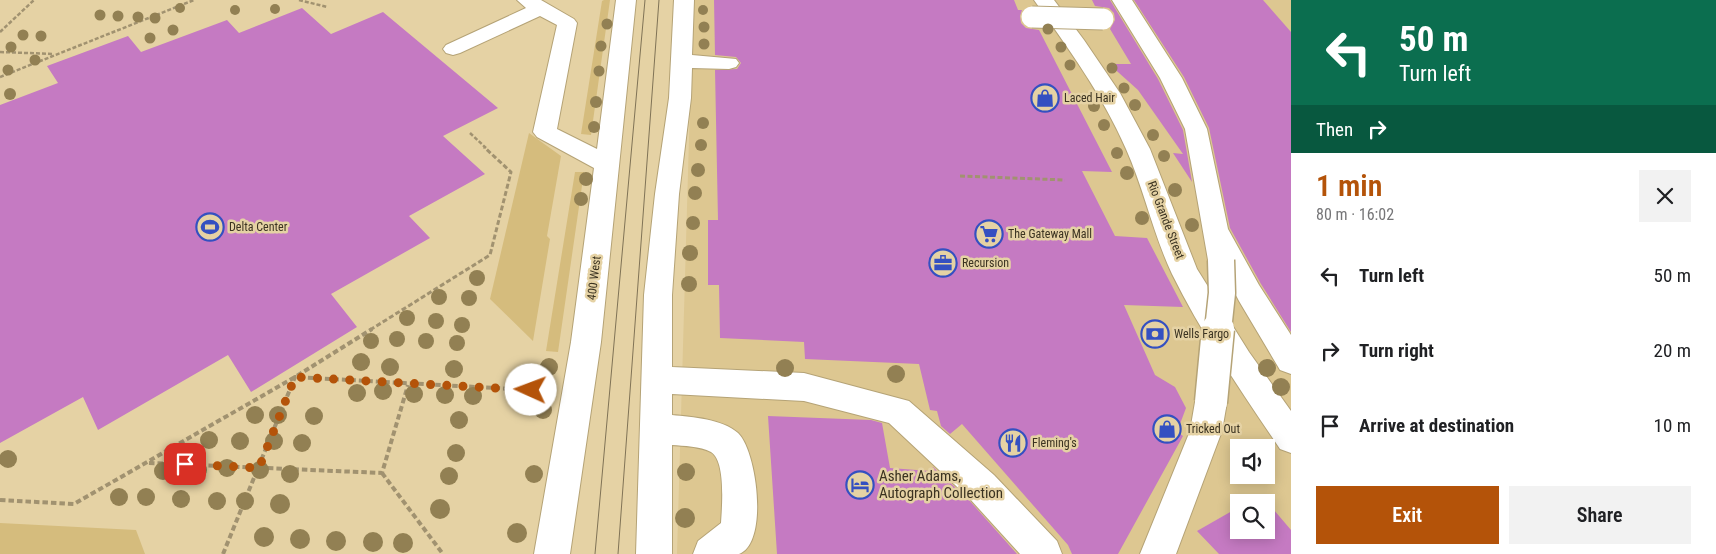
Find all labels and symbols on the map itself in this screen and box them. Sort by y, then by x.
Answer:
shop icon: Laced Hair [1030,83,1060,113]
place label: Laced Hair [1064,91,1115,105]
street label: Rio Grande Street [1145,179,1187,261]
sports icon: Delta Center [195,212,225,242]
supermarket icon: The Gateway Mall [974,219,1004,249]
place label: Delta Center [229,220,288,234]
place label: The Gateway Mall [1008,227,1092,241]
office icon: Recursion [928,248,958,278]
street label: 400 West [584,255,604,301]
place label: Recursion [962,256,1009,270]
bank icon: Wells Fargo [1140,319,1170,349]
place label: Wells Fargo [1174,327,1229,341]
position arrow [504,363,556,415]
shop icon: Tricked Out [1152,414,1182,444]
place label: Tricked Out [1186,422,1240,436]
restaurant icon: Fleming's [998,428,1028,458]
place label: Fleming's [1032,436,1077,450]
pin [164,443,206,485]
place label: Asher Adams, Autograph Collection [879,467,1003,502]
hotel icon: Asher Adams, Autograph Collection [845,470,875,500]

